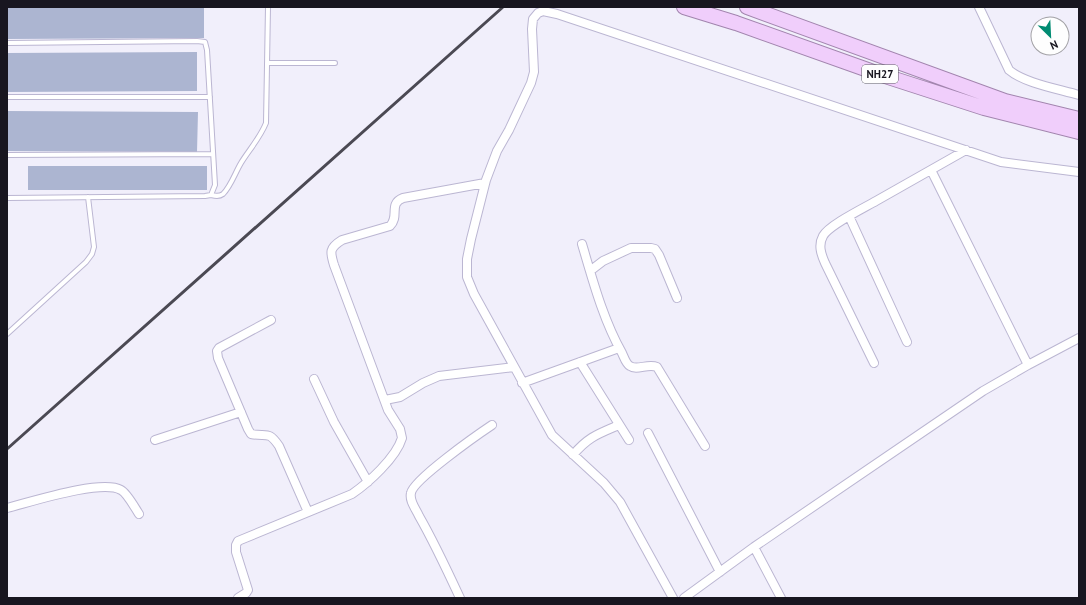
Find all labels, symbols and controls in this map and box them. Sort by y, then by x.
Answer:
north arrow [1030,16,1070,56]
text: N [1048,37,1060,53]
road number: NH27 [862,65,898,83]

